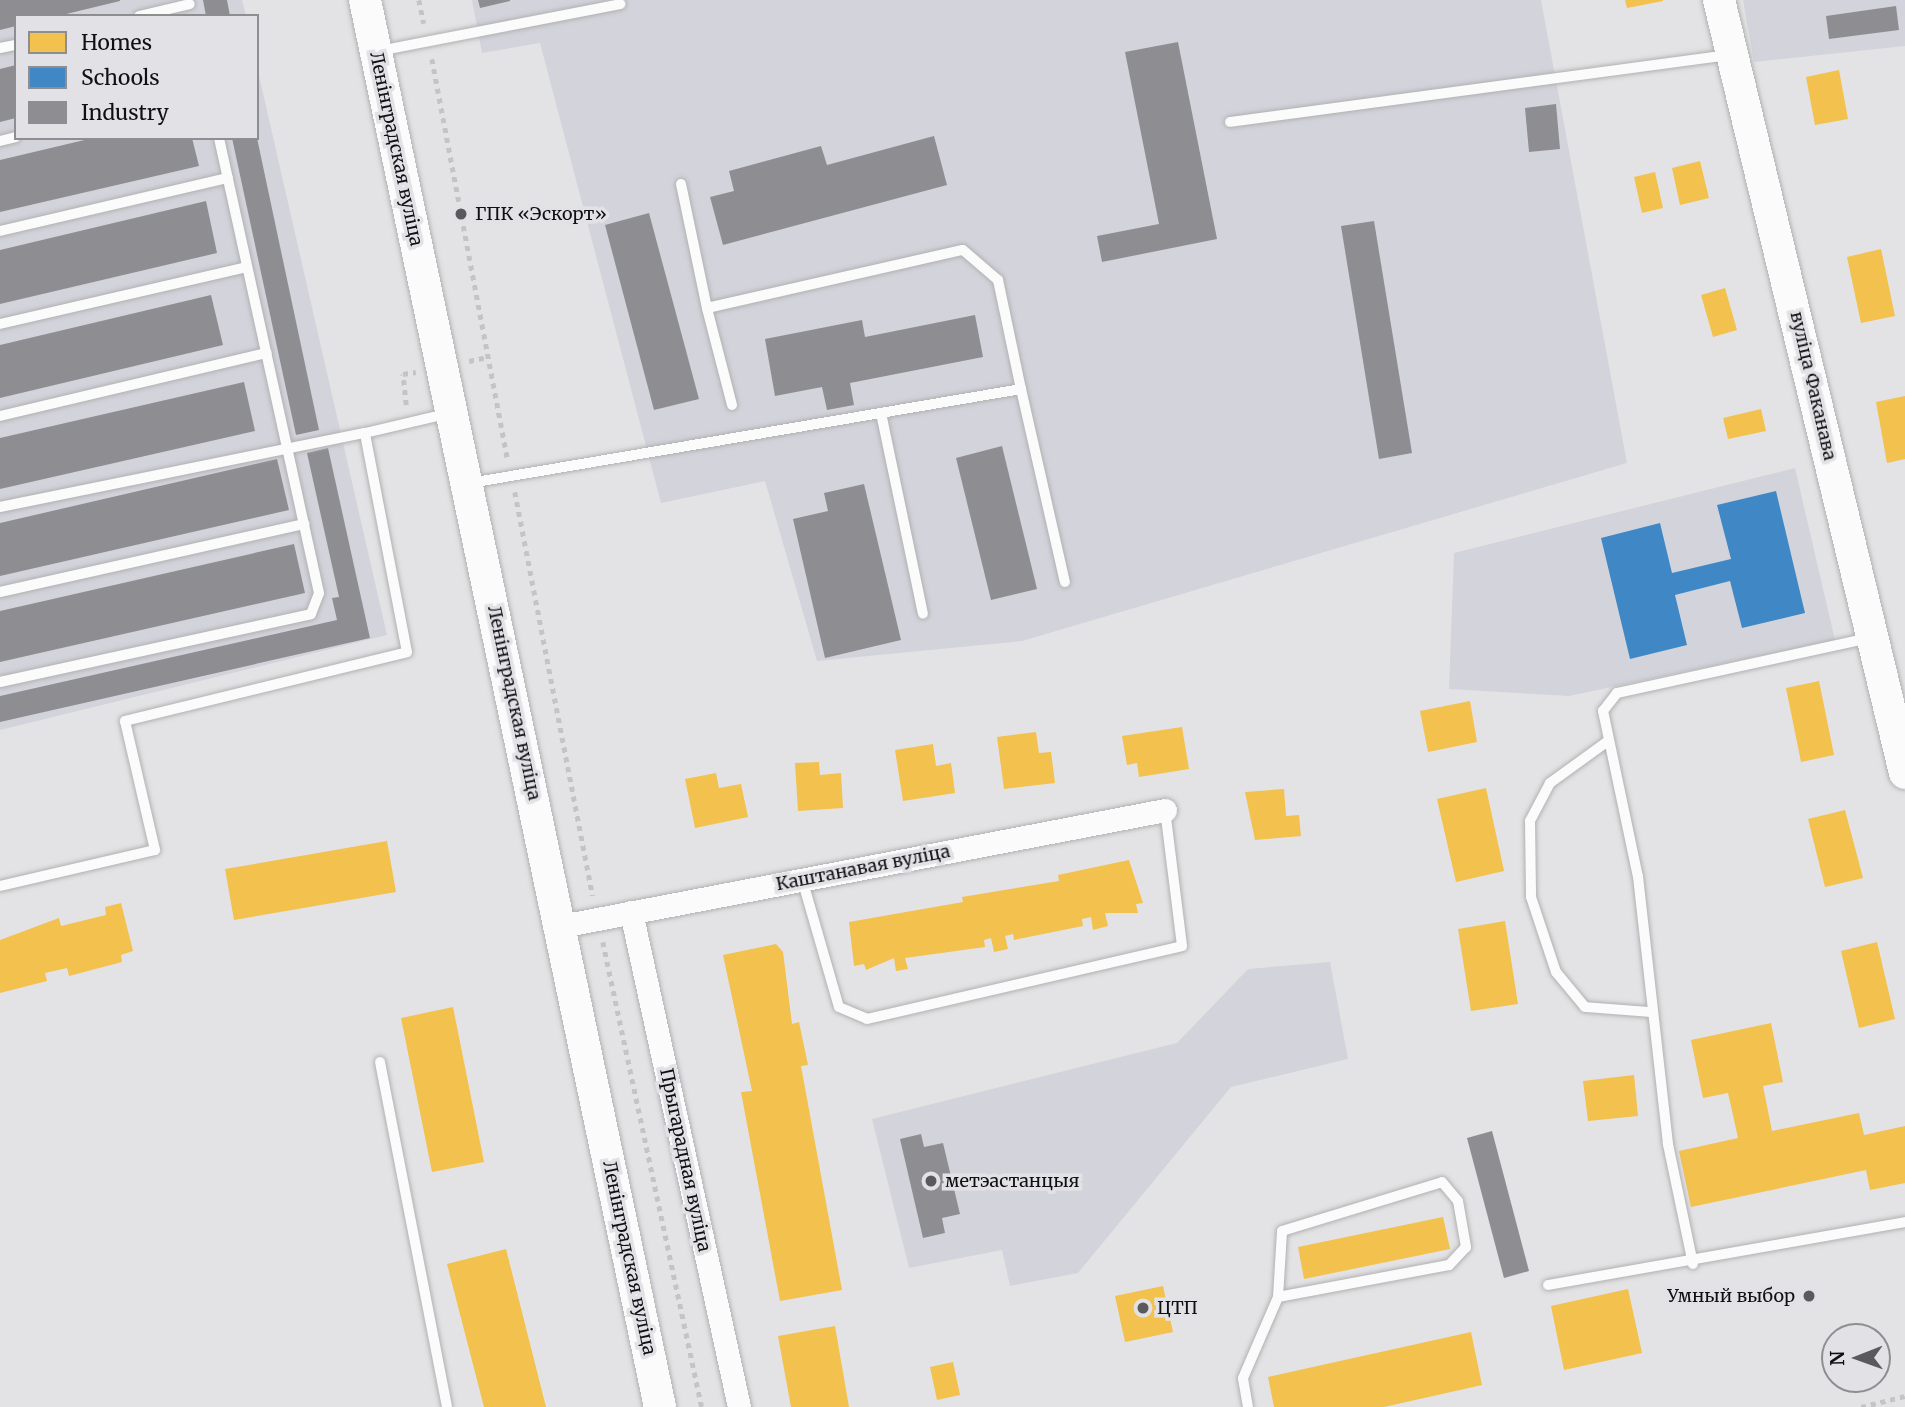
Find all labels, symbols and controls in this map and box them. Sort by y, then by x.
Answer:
legend [14,14,259,140]
text: Homes [81,29,152,56]
street label: Ленінградская вуліца [365,50,427,248]
text: Schools [81,64,160,91]
text: Industry [81,99,169,126]
place label: ГПК «Эскорт» [475,203,607,225]
marker: ГПК «Эскорт» [453,206,469,222]
street label: вуліца Факанава [1785,309,1841,463]
street label: Ленінградская вуліца [483,604,545,802]
street label: Каштанавая вуліца [774,841,952,895]
street label: Прыгарадная вуліца [655,1066,715,1254]
street label: Ленінградская вуліца [598,1159,660,1357]
place label: метэастанцыя [945,1170,1079,1192]
marker: метэастанцыя [923,1173,939,1189]
place label: Умный выбор [1667,1285,1795,1307]
marker: Умный выбор [1801,1288,1817,1304]
place label: ЦТП [1157,1297,1198,1319]
marker: ЦТП [1135,1300,1151,1316]
north arrow [1821,1323,1891,1393]
text: N [1825,1351,1849,1366]

